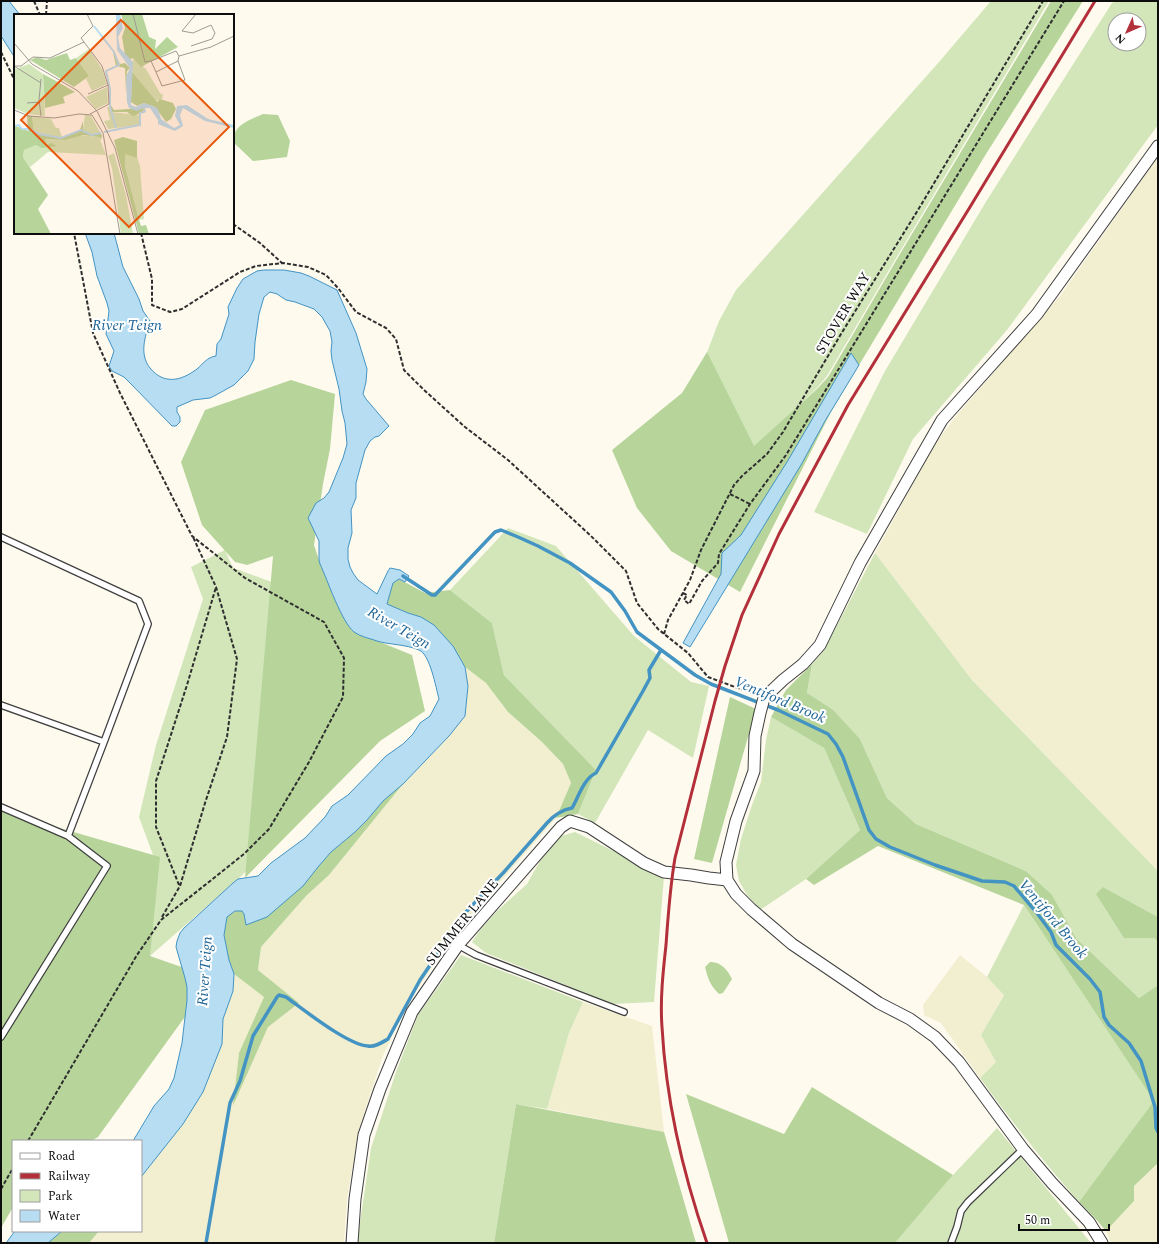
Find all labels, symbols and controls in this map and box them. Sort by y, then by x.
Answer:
north arrow [1107,12,1147,52]
inset map [14,14,234,234]
text: N [1111,30,1129,48]
street label: STOVER WAY [810,268,876,358]
water label: River Teign [92,314,162,337]
water label: River Teign [363,601,435,655]
water label: Ventiford Brook [730,670,830,730]
street label: SUMMER LANE [420,874,504,970]
water label: Ventiford Brook [1013,874,1093,964]
water label: River Teign [191,935,219,1007]
legend [12,1140,142,1232]
text: Road [48,1147,75,1166]
text: Railway [48,1167,91,1186]
text: Park [48,1187,73,1206]
scale bar [1019,1206,1109,1232]
text: Water [48,1207,80,1226]
text: 50 m [1025,1211,1050,1230]

